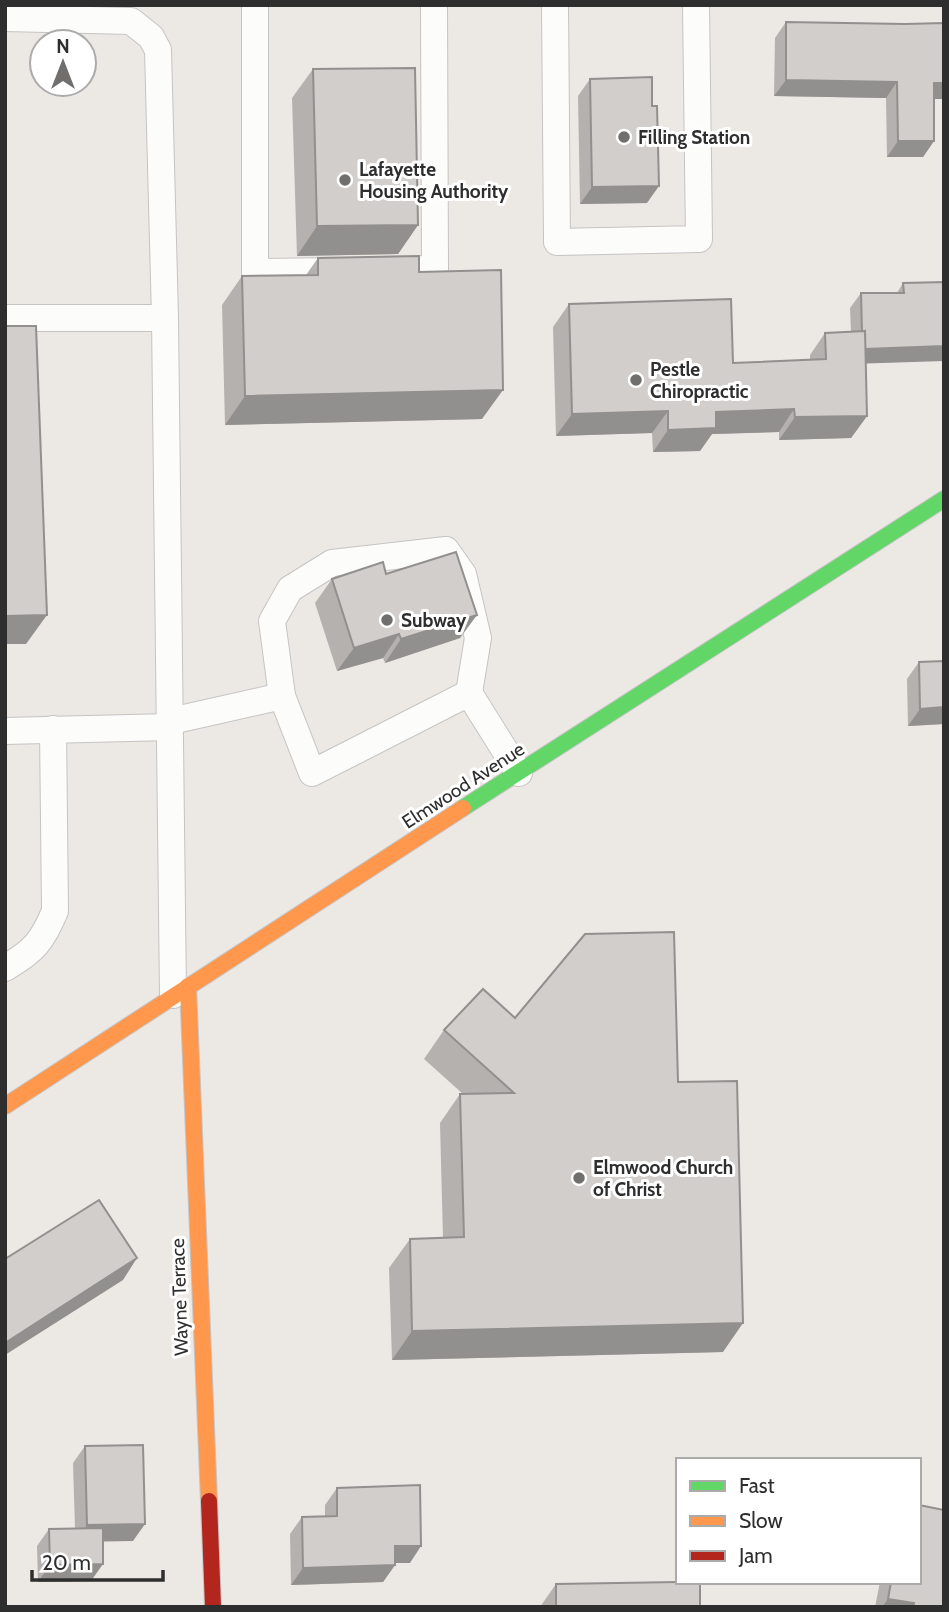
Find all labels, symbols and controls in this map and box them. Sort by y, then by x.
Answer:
north arrow [28,28,98,98]
text: N [56,35,70,58]
place label: Filling Station [638,126,750,149]
marker: Filling Station [616,129,632,145]
place label: Lafayette Housing Authority [359,158,509,203]
marker: Lafayette Housing Authority [337,172,353,188]
place label: Pestle Chiropractic [650,358,749,403]
marker: Pestle Chiropractic [628,372,644,388]
place label: Subway [401,609,467,632]
marker: Subway [379,612,395,628]
street label: Elmwood Avenue [398,737,529,834]
place label: Elmwood Church of Christ [593,1156,733,1201]
marker: Elmwood Church of Christ [571,1170,587,1186]
street label: Wayne Terrace [166,1237,193,1356]
legend [676,1458,921,1584]
text: Fast [739,1473,775,1498]
text: Slow [739,1508,783,1533]
scale bar [32,1538,163,1582]
text: Jam [738,1543,773,1568]
text: 20 m [42,1550,91,1575]

